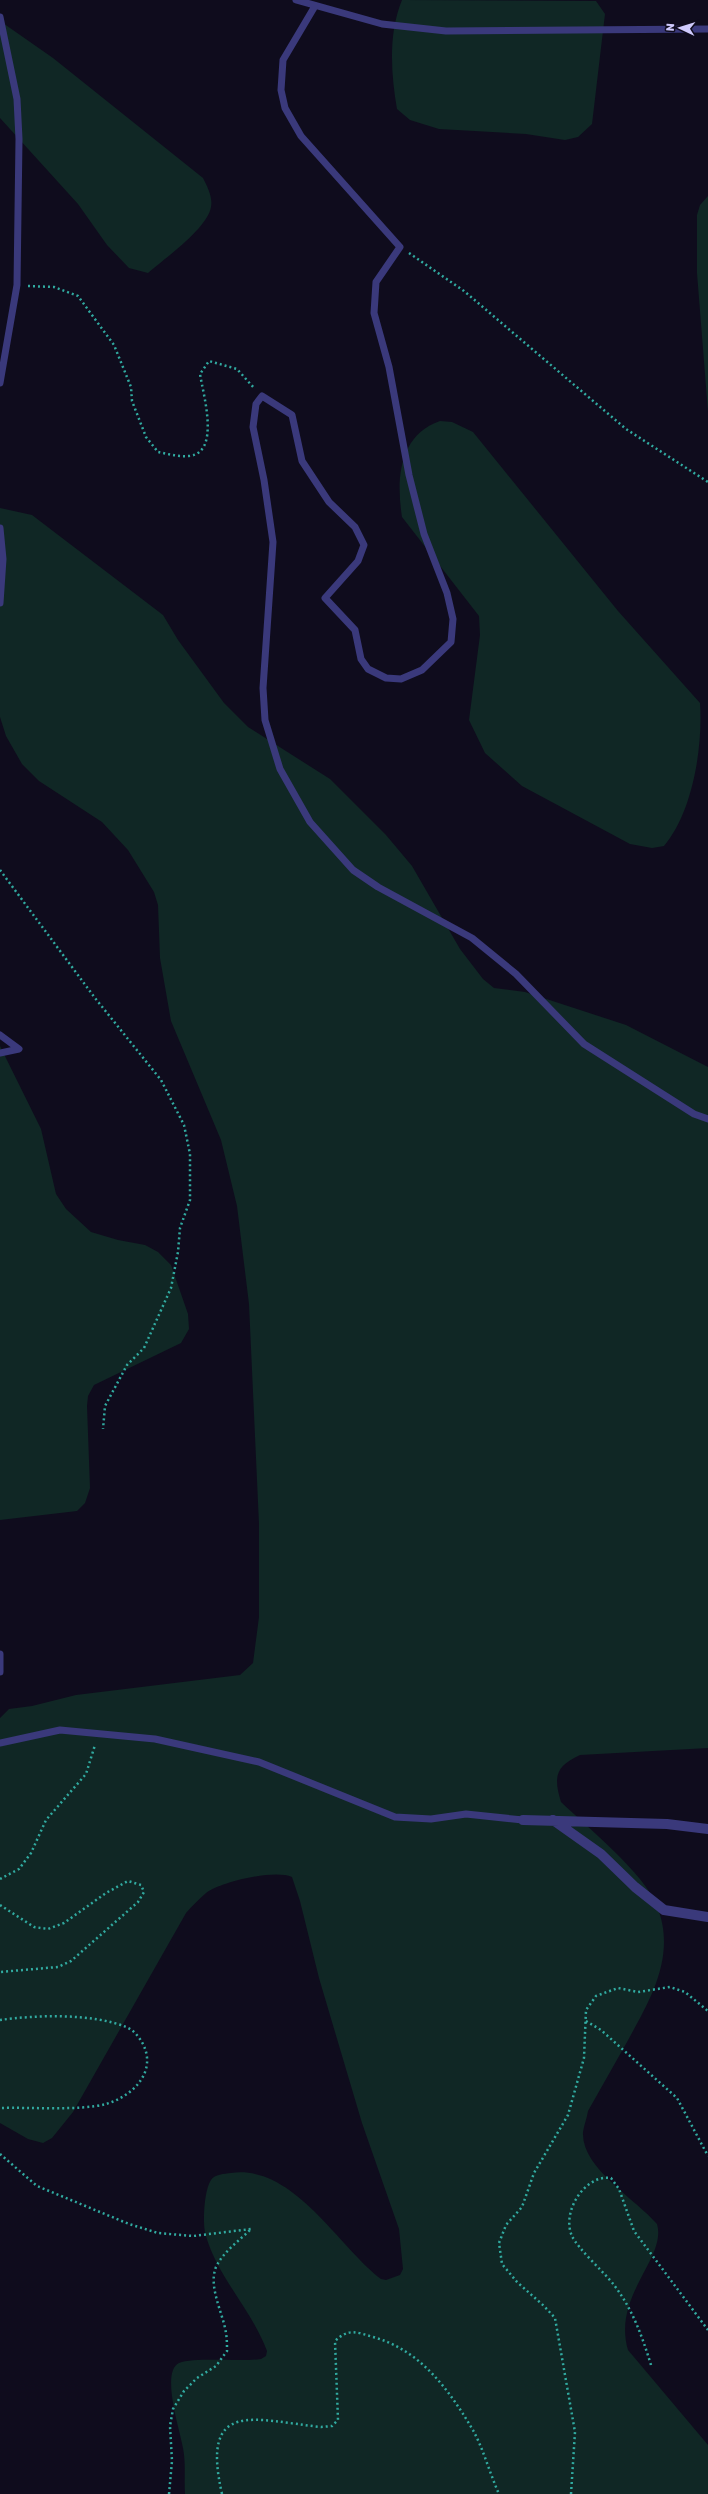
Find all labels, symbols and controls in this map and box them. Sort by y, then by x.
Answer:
north arrow [660,8,700,48]
text: N [664,23,677,32]

